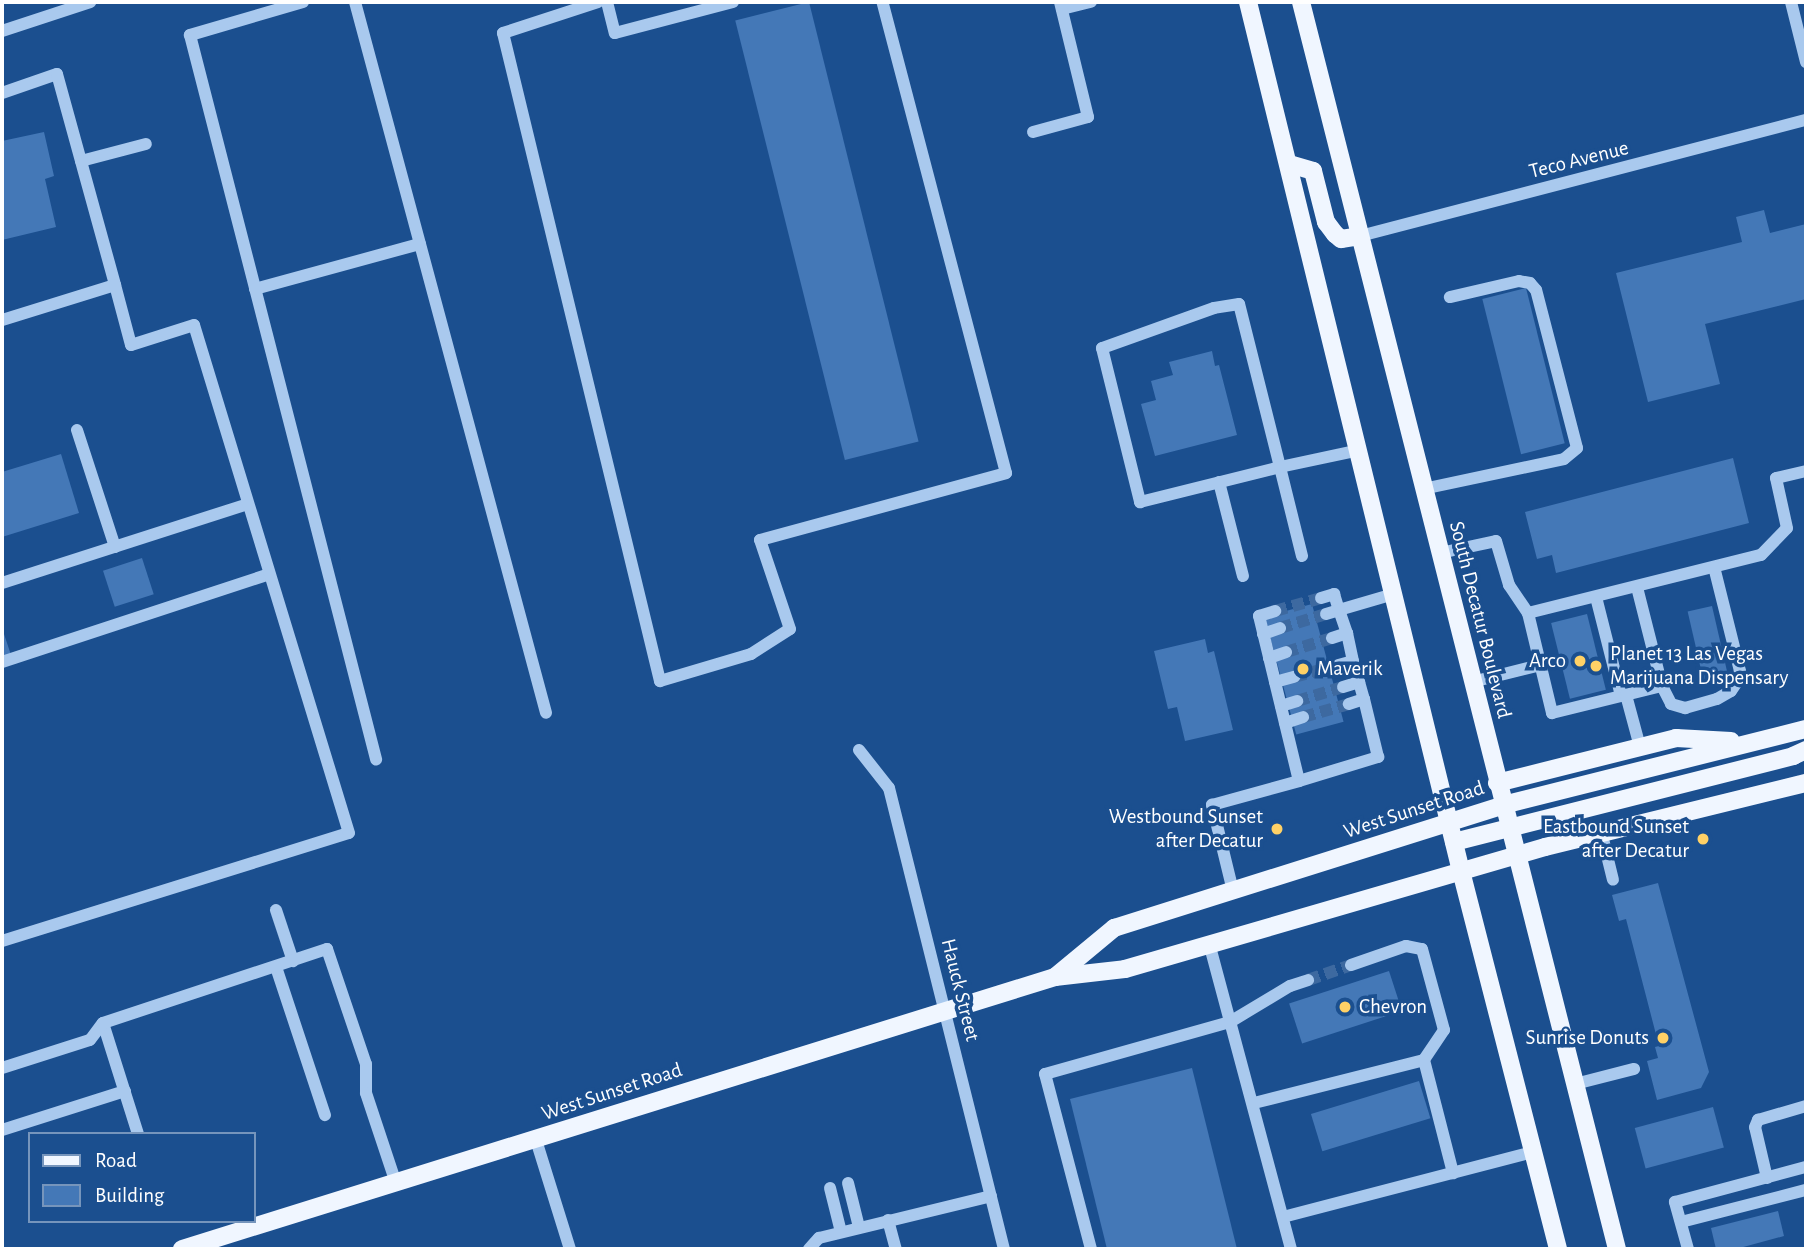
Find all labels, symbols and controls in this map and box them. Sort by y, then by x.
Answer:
street label: Teco Avenue [1527,135,1631,185]
street label: South Decatur Boulevard [1443,519,1517,721]
place label: Planet 13 Las Vegas Marijuana Dispensary [1610,641,1788,691]
place label: Arco [1529,648,1566,674]
marker: Arco [1572,653,1588,669]
place label: Maverik [1317,656,1382,682]
marker: Planet 13 Las Vegas Marijuana Dispensary [1588,658,1604,674]
marker: Maverik [1295,661,1311,677]
street label: West Sunset Road [1341,775,1487,845]
place label: Westbound Sunset after Decatur [1109,804,1263,854]
place label: Eastbound Sunset after Decatur [1543,814,1689,864]
marker: Westbound Sunset after Decatur [1269,821,1285,837]
marker: Eastbound Sunset after Decatur [1695,831,1711,847]
street label: Hauck Street [935,936,985,1044]
place label: Chevron [1359,994,1427,1020]
marker: Chevron [1337,999,1353,1015]
place label: Sunrise Donuts [1525,1025,1649,1051]
marker: Sunrise Donuts [1655,1030,1671,1046]
street label: West Sunset Road [539,1057,685,1127]
legend [28,1132,256,1223]
text: Road [95,1150,137,1171]
text: Building [95,1185,164,1206]

